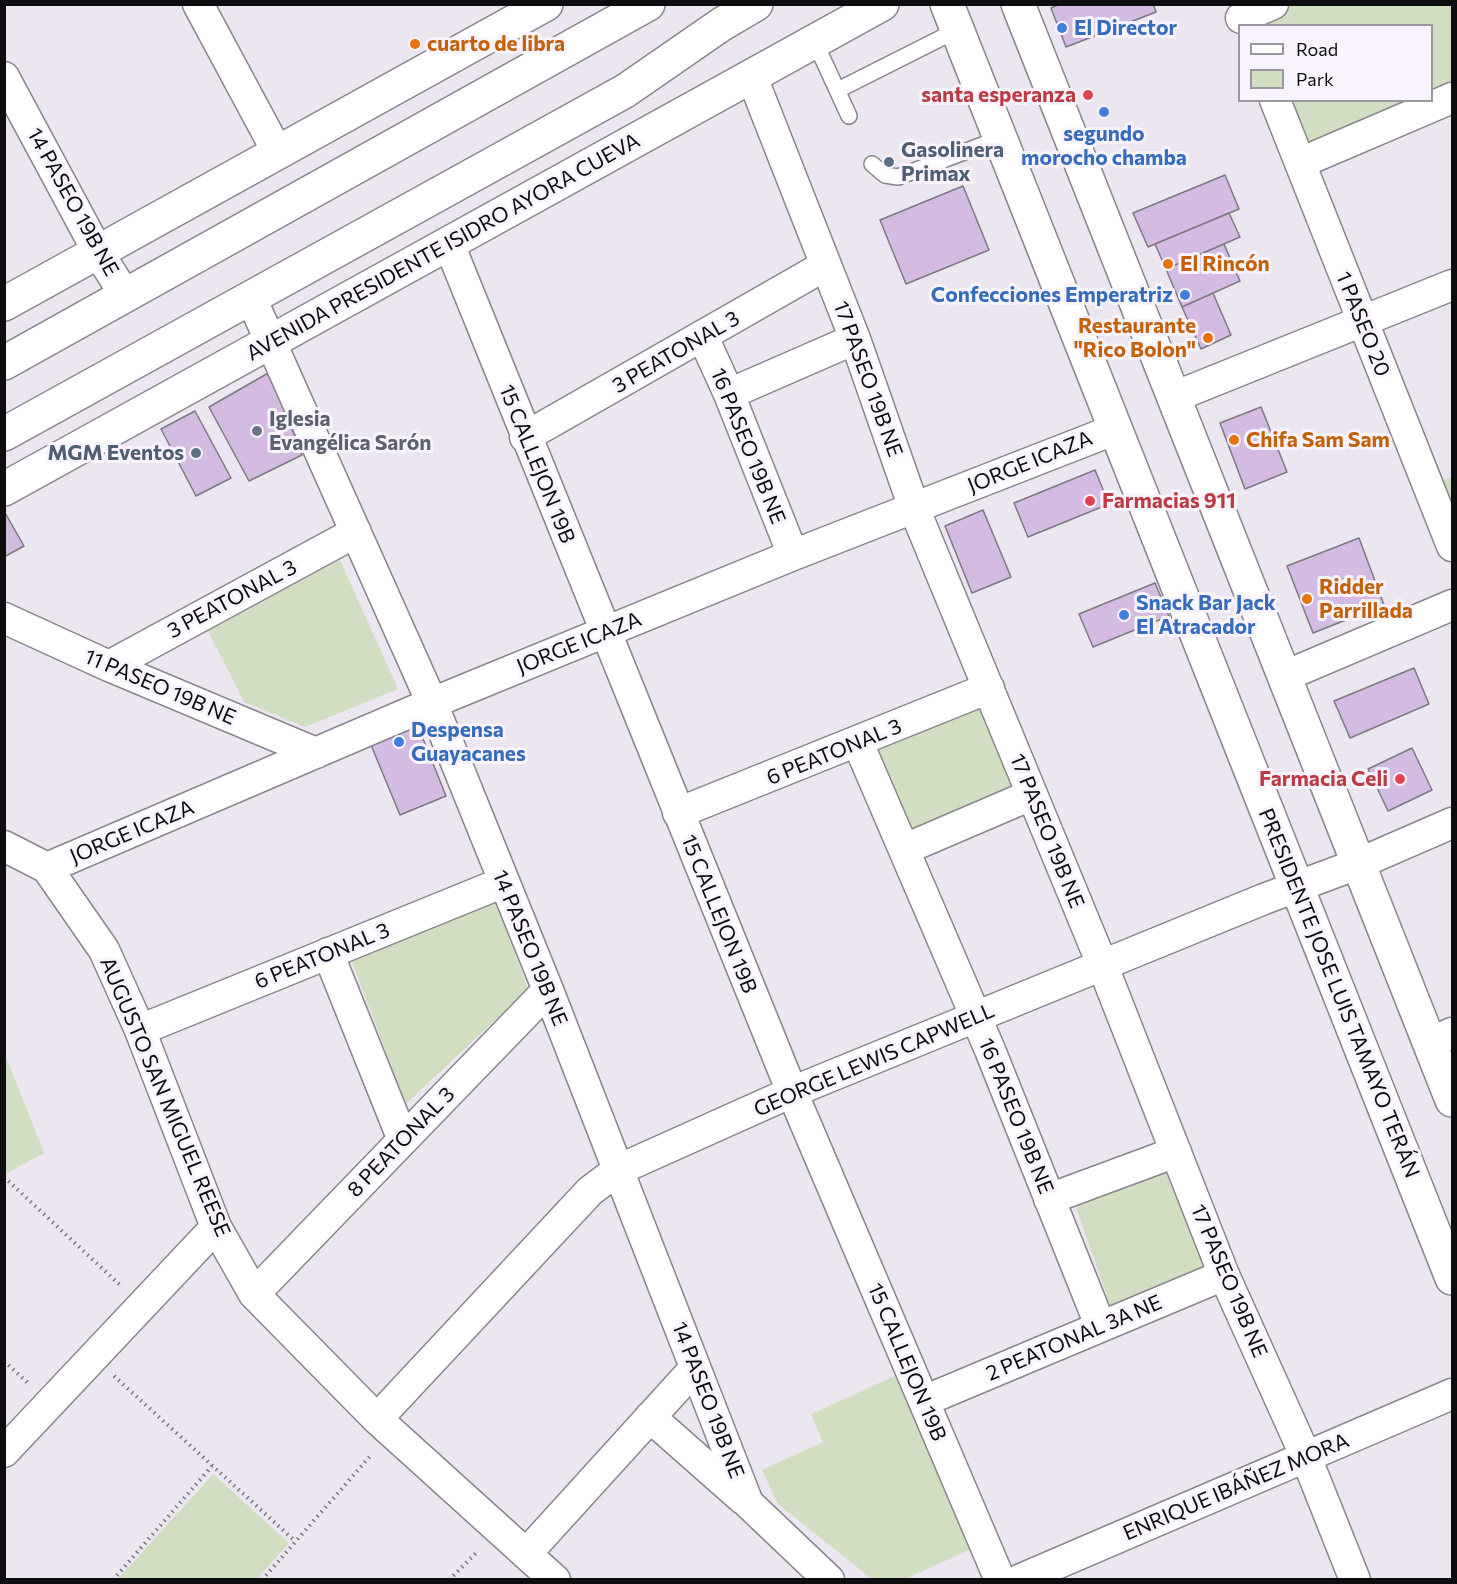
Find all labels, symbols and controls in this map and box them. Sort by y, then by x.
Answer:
place label: El Director [1074,15,1177,41]
marker: El Director [1055,21,1069,35]
legend [1238,24,1433,102]
place label: cuarto de libra [427,31,565,57]
marker: cuarto de libra [408,37,422,51]
text: Road [1296,38,1338,60]
text: Park [1296,68,1334,90]
place label: santa esperanza [921,82,1076,108]
marker: santa esperanza [1081,88,1095,102]
marker: segundo morocho chamba [1097,105,1111,119]
place label: segundo morocho chamba [1021,121,1187,171]
street label: 14 PASEO 19B NE [22,123,124,281]
street label: AVENIDA PRESIDENTE ISIDRO AYORA CUEVA [242,128,644,366]
place label: Gasolinera Primax [901,137,1004,187]
marker: Gasolinera Primax [882,155,896,169]
place label: El Rincón [1180,251,1270,277]
marker: El Rincón [1161,257,1175,271]
street label: 1 PASEO 20 [1331,268,1395,380]
place label: Confecciones Emperatriz [931,282,1173,308]
marker: Confecciones Emperatriz [1178,288,1192,302]
street label: 17 PASEO 19B NE [828,298,908,460]
street label: 3 PEATONAL 3 [608,305,744,399]
place label: Restaurante "Rico Bolon" [1074,313,1196,363]
marker: Restaurante "Rico Bolon" [1201,331,1215,345]
street label: 16 PASEO 19B NE [705,364,791,528]
street label: 15 CALLEJON 19B [494,381,580,547]
place label: Iglesia Evangélica Sarón [269,406,431,456]
marker: Iglesia Evangélica Sarón [250,424,264,438]
street label: JORGE ICAZA [964,426,1096,498]
place label: Chifa Sam Sam [1246,427,1390,453]
marker: Chifa Sam Sam [1227,433,1241,447]
place label: MGM Eventos [47,440,184,466]
marker: MGM Eventos [189,446,203,460]
place label: Farmacias 911 [1102,488,1236,514]
marker: Farmacias 911 [1083,494,1097,508]
street label: 3 PEATONAL 3 [163,554,301,644]
place label: Ridder Parrillada [1319,574,1413,624]
place label: Snack Bar Jack El Atracador [1136,590,1276,640]
marker: Ridder Parrillada [1300,592,1314,606]
street label: JORGE ICAZA [513,607,645,679]
marker: Snack Bar Jack El Atracador [1117,608,1131,622]
street label: 11 PASEO 19B NE [80,644,240,730]
street label: 6 PEATONAL 3 [763,713,905,791]
place label: Despensa Guayacanes [411,717,526,767]
marker: Despensa Guayacanes [392,735,406,749]
street label: 17 PASEO 19B NE [1005,750,1089,912]
place label: Farmacia Celi [1259,766,1388,792]
marker: Farmacia Celi [1393,772,1407,786]
street label: JORGE ICAZA [66,795,198,869]
street label: PRESIDENTE JOSE LUIS TAMAYO TERÁN [1253,805,1425,1181]
street label: 15 CALLEJON 19B [676,831,762,997]
street label: 14 PASEO 19B NE [487,866,573,1030]
street label: 6 PEATONAL 3 [251,917,393,995]
street label: AUGUSTO SAN MIGUEL REESE [94,953,236,1241]
street label: GEORGE LEWIS CAPWELL [750,998,998,1122]
street label: 16 PASEO 19B NE [973,1034,1059,1198]
street label: 8 PEATONAL 3 [342,1082,460,1202]
street label: 17 PASEO 19B NE [1185,1201,1273,1361]
street label: 15 CALLEJON 19B [862,1279,952,1445]
street label: 2 PEATONAL 3A NE [982,1290,1166,1386]
street label: 14 PASEO 19B NE [667,1318,749,1482]
street label: ENRIQUE IBÁÑEZ MORA [1119,1428,1353,1546]

